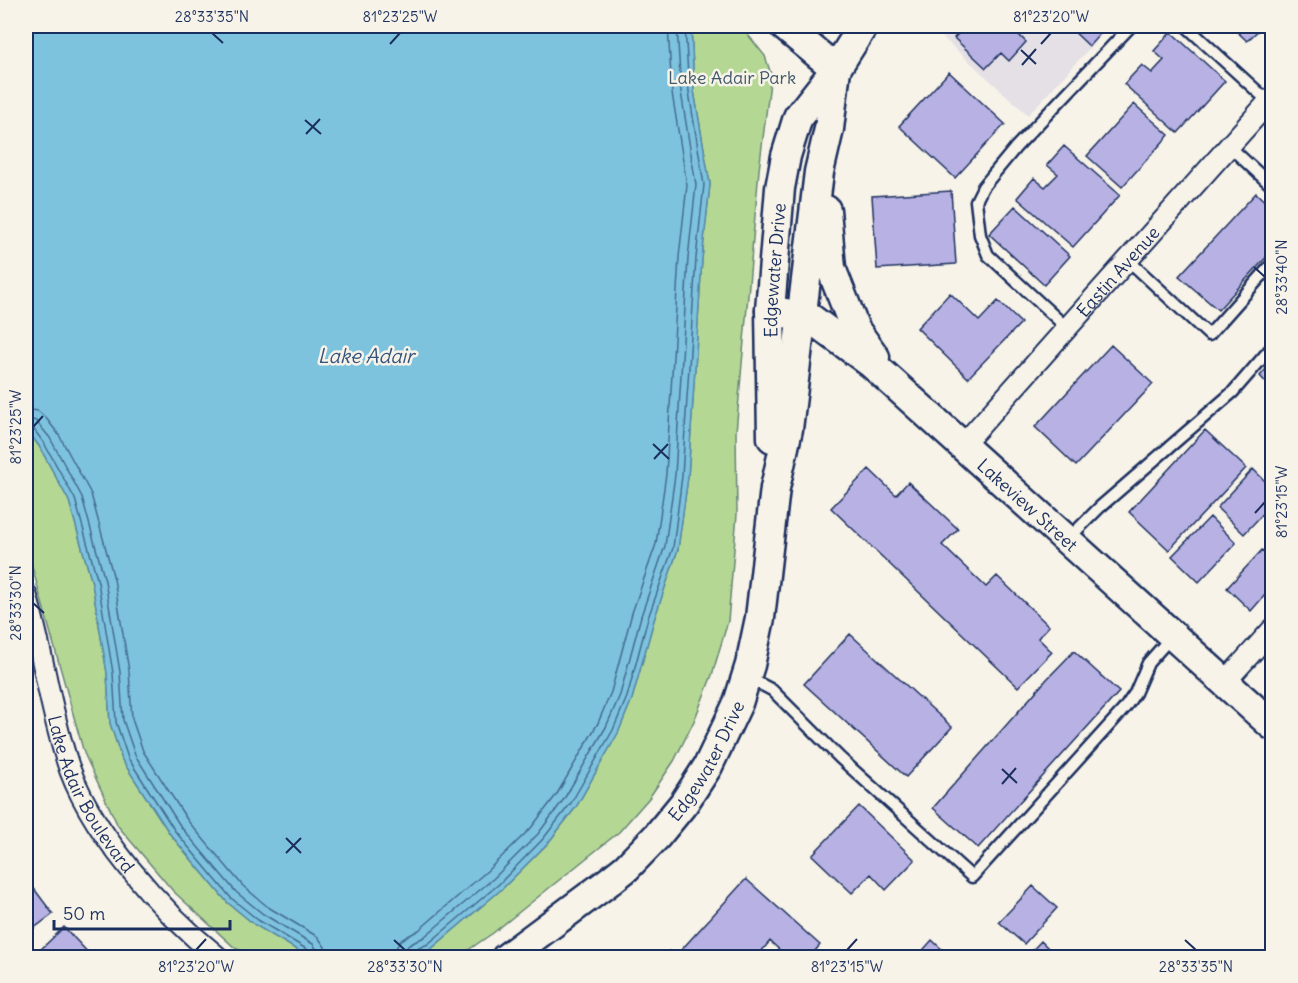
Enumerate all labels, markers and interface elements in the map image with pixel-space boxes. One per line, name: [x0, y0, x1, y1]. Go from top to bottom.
text: 28°33'35"N: [175, 7, 249, 26]
text: 81°23'25"W: [363, 7, 438, 26]
text: 81°23'20"W: [1013, 7, 1089, 26]
park label: Lake Adair Park: [668, 66, 796, 89]
street label: Edgewater Drive: [758, 202, 790, 338]
street label: Eastin Avenue: [1071, 221, 1164, 322]
text: 28°33'40"N: [1272, 239, 1291, 315]
water label: Lake Adair: [318, 343, 417, 368]
text: 81°23'25"W: [6, 389, 25, 464]
street label: Lakeview Street: [973, 453, 1083, 556]
text: 81°23'15"W: [1272, 465, 1291, 538]
text: 28°33'30"N: [6, 565, 25, 641]
street label: Edgewater Drive: [663, 697, 749, 826]
street label: Lake Adair Boulevard: [43, 713, 140, 877]
scale bar: [54, 893, 230, 931]
text: 50 m: [63, 902, 105, 925]
text: 81°23'20"W: [158, 957, 234, 976]
text: 28°33'30"N: [367, 957, 443, 976]
text: 81°23'15"W: [811, 957, 884, 976]
text: 28°33'35"N: [1159, 957, 1233, 976]

